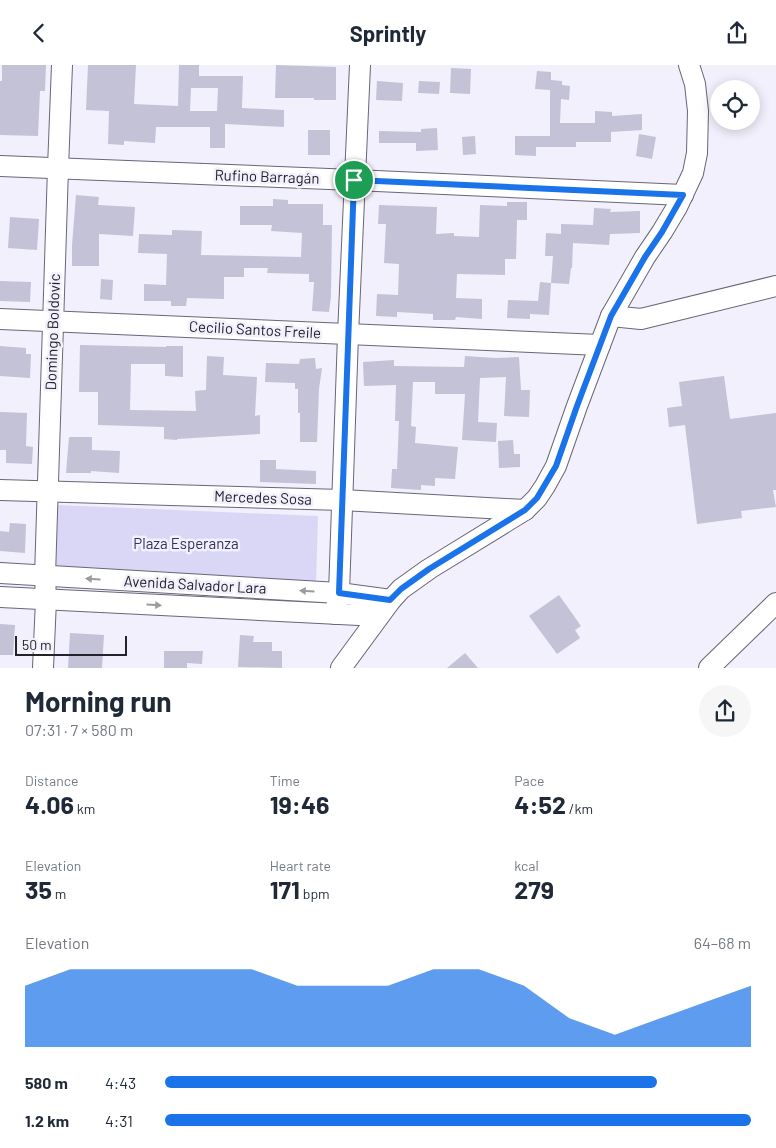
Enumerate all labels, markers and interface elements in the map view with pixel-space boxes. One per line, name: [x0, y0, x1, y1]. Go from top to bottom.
icon: back: [25, 19, 53, 47]
icon: share: [723, 19, 751, 47]
text: Sprintly: [350, 20, 426, 46]
map controls: [710, 80, 760, 130]
button: locate: [710, 80, 760, 130]
pin: [333, 159, 375, 201]
street label: Rufino Barragán: [214, 165, 320, 187]
icon: arrive: [340, 166, 368, 194]
street label: Domingo Boldovic: [41, 273, 63, 391]
street label: Cecilio Santos Freile: [189, 317, 322, 341]
street label: Mercedes Sosa: [214, 486, 312, 508]
park label: Plaza Esperanza: [133, 534, 239, 552]
street label: Avenida Salvador Lara: [123, 571, 267, 597]
one-way arrow: [84, 575, 100, 583]
one-way arrow: [299, 587, 315, 595]
one-way arrow: [146, 602, 162, 610]
scale bar: [15, 633, 128, 656]
text: 50 m: [22, 636, 51, 653]
text: Morning run: [25, 684, 172, 718]
button: share: [699, 685, 751, 737]
text: 07:31 · 7 × 580 m: [25, 720, 133, 739]
text: Distance: [25, 772, 78, 789]
text: Time: [270, 772, 300, 789]
text: Pace: [514, 772, 544, 789]
text: 4.06: [25, 789, 74, 819]
text: 19:46: [270, 789, 329, 819]
text: 4:52: [514, 789, 566, 819]
text: km: [74, 800, 95, 817]
text: /km: [566, 800, 593, 817]
text: Elevation: [25, 857, 81, 874]
text: Heart rate: [270, 857, 331, 874]
text: kcal: [514, 857, 539, 874]
text: 35: [25, 874, 52, 904]
text: 171: [270, 874, 300, 904]
text: 279: [514, 874, 554, 904]
text: m: [52, 885, 66, 902]
text: bpm: [300, 885, 330, 902]
text: Elevation: [25, 933, 89, 952]
text: 64–68 m: [694, 933, 751, 952]
text: 580 m: [25, 1073, 68, 1092]
text: 4:43: [105, 1073, 136, 1092]
text: 1.2 km: [25, 1111, 69, 1130]
text: 4:31: [105, 1111, 133, 1130]

